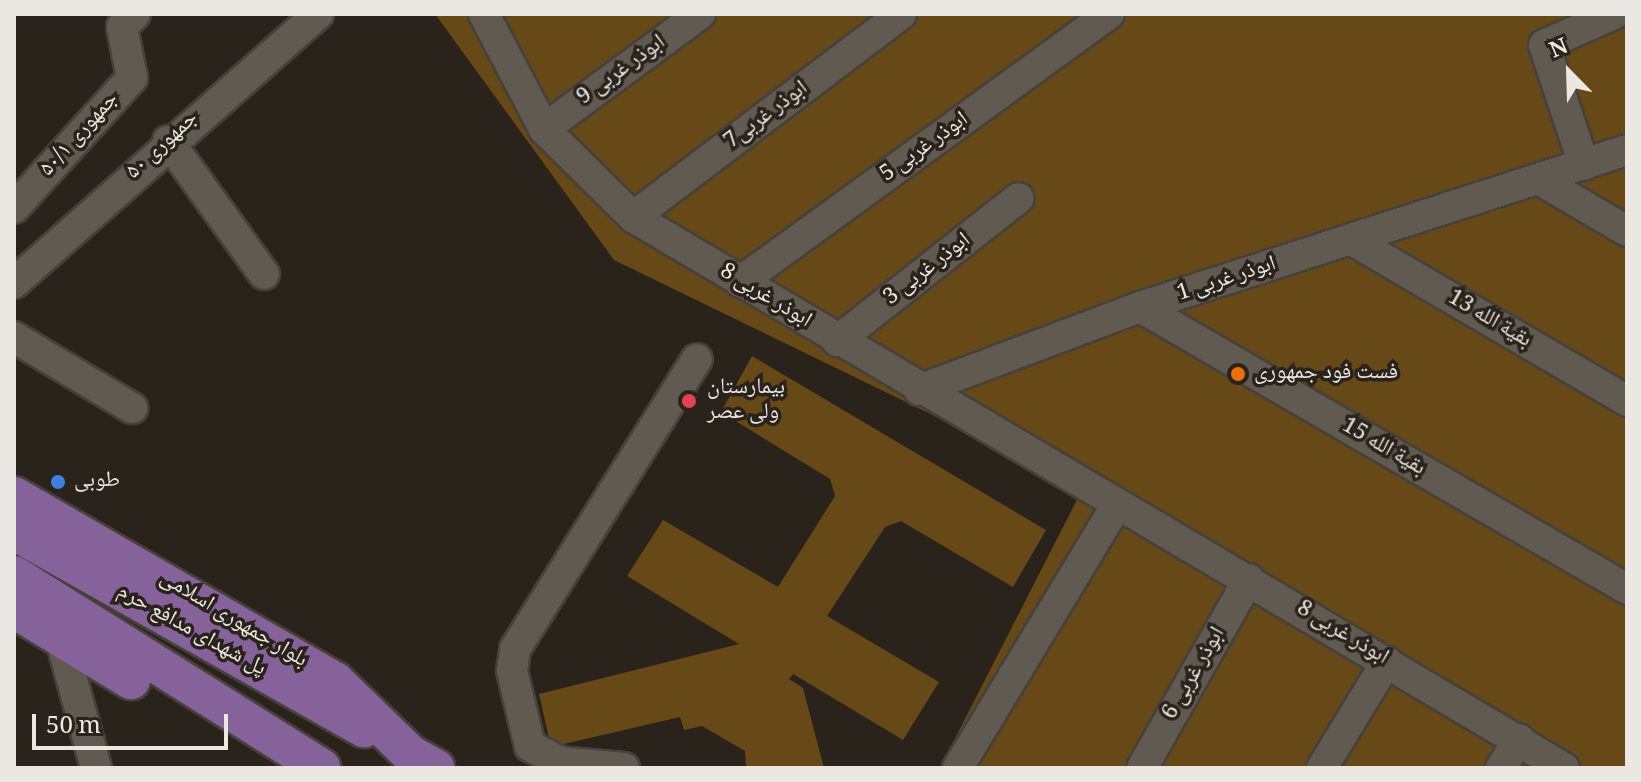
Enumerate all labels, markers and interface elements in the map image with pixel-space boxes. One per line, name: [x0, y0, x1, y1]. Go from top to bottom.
text: N: [1544, 29, 1575, 71]
street label: ابوذر غربی 9: [573, 30, 671, 112]
north arrow: [1529, 32, 1609, 112]
street label: ابوذر غربی7: [720, 76, 814, 156]
street label: جمهوری ۵۰/۱: [35, 87, 125, 183]
street label: جمهوری ۵۰: [122, 106, 204, 186]
street label: ابوذر غربی 5: [876, 107, 974, 189]
street label: ابوذر غربی 3: [880, 228, 976, 312]
street label: ابوذر غربی 1: [1174, 252, 1280, 308]
street label: ابوذر غربی 8: [714, 259, 816, 335]
street label: بقیة الله 13: [1443, 286, 1535, 354]
place label: فست فود جمهوری: [1254, 361, 1398, 387]
marker: فست فود جمهوری: [1229, 365, 1247, 383]
place label: بیمارستان ولی عصر: [707, 375, 785, 426]
marker: بیمارستان ولی عصر: [678, 390, 700, 412]
street label: بقیة الله 15: [1337, 414, 1429, 482]
place label: طوبی: [74, 469, 120, 495]
marker: طوبی: [49, 473, 67, 491]
street label: بلوار جمهوری اسلامی: [154, 566, 312, 674]
street label: پل شهدای مدافع حرم: [112, 579, 270, 683]
street label: ابوذر غربی 8: [1291, 596, 1393, 672]
street label: ابوذر غربی 6: [1158, 623, 1232, 725]
scale bar: [36, 698, 232, 748]
text: 50 m: [46, 707, 101, 748]

